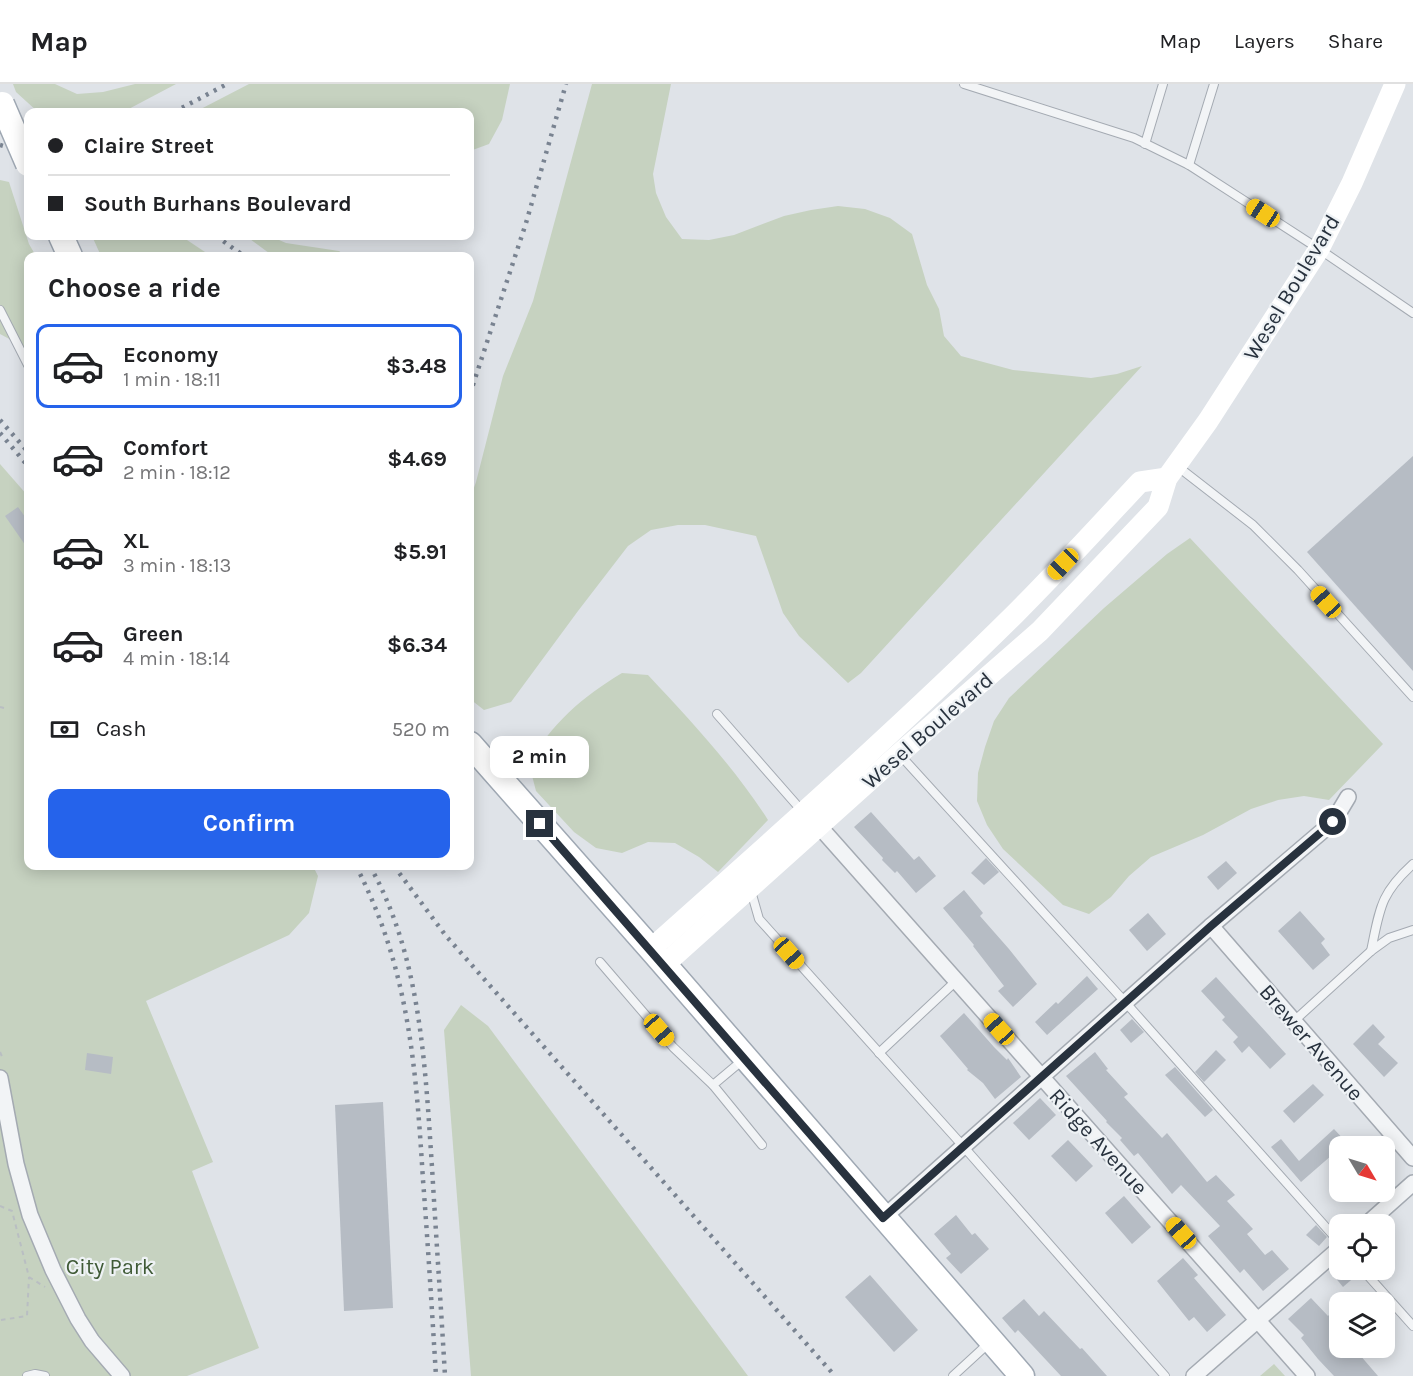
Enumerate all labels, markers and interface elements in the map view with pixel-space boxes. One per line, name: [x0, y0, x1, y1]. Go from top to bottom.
text: Map: [30, 25, 88, 58]
text: Map: [1159, 29, 1201, 53]
text: Layers: [1234, 29, 1295, 53]
text: Share: [1328, 29, 1383, 53]
text: Claire Street: [84, 133, 214, 159]
text: South Burhans Boulevard: [84, 191, 352, 217]
car: [1243, 196, 1283, 230]
street label: Wesel Boulevard: [1238, 210, 1346, 365]
text: Choose a ride: [48, 272, 221, 304]
icon: car: [51, 339, 105, 393]
text: Economy: [123, 342, 218, 368]
text: $3.48: [386, 353, 447, 379]
text: 1 min · 18:11: [123, 368, 221, 391]
icon: car: [51, 432, 105, 486]
text: Comfort: [123, 435, 208, 461]
text: $4.69: [387, 446, 447, 472]
text: 2 min · 18:12: [123, 461, 231, 484]
icon: car: [51, 525, 105, 579]
text: XL: [123, 528, 149, 554]
text: $5.91: [393, 539, 447, 565]
car: [1044, 545, 1082, 583]
text: 3 min · 18:13: [123, 554, 231, 577]
car: [1307, 583, 1345, 621]
icon: car: [51, 618, 105, 672]
text: Green: [123, 621, 184, 647]
text: $6.34: [387, 632, 447, 658]
text: 4 min · 18:14: [123, 647, 230, 670]
street label: Wesel Boulevard: [857, 667, 999, 795]
icon: cash: [48, 713, 81, 746]
text: Cash: [96, 716, 146, 742]
text: 520 m: [392, 718, 450, 741]
callout: 2 min: [490, 737, 590, 779]
text: 2 min: [512, 745, 567, 768]
button: Confirm: [48, 789, 450, 858]
route start: [1319, 808, 1346, 835]
route end: [526, 810, 553, 837]
car: [770, 934, 808, 972]
street label: Brewer Avenue: [1254, 979, 1369, 1106]
car: [980, 1010, 1018, 1048]
car: [640, 1011, 678, 1049]
street label: Ridge Avenue: [1044, 1083, 1153, 1200]
north arrow: [1329, 1136, 1395, 1202]
map controls: [1329, 1136, 1395, 1358]
car: [1162, 1214, 1200, 1252]
button: locate: [1329, 1214, 1395, 1280]
park label: City Park: [66, 1254, 154, 1280]
button: layers: [1329, 1292, 1395, 1358]

